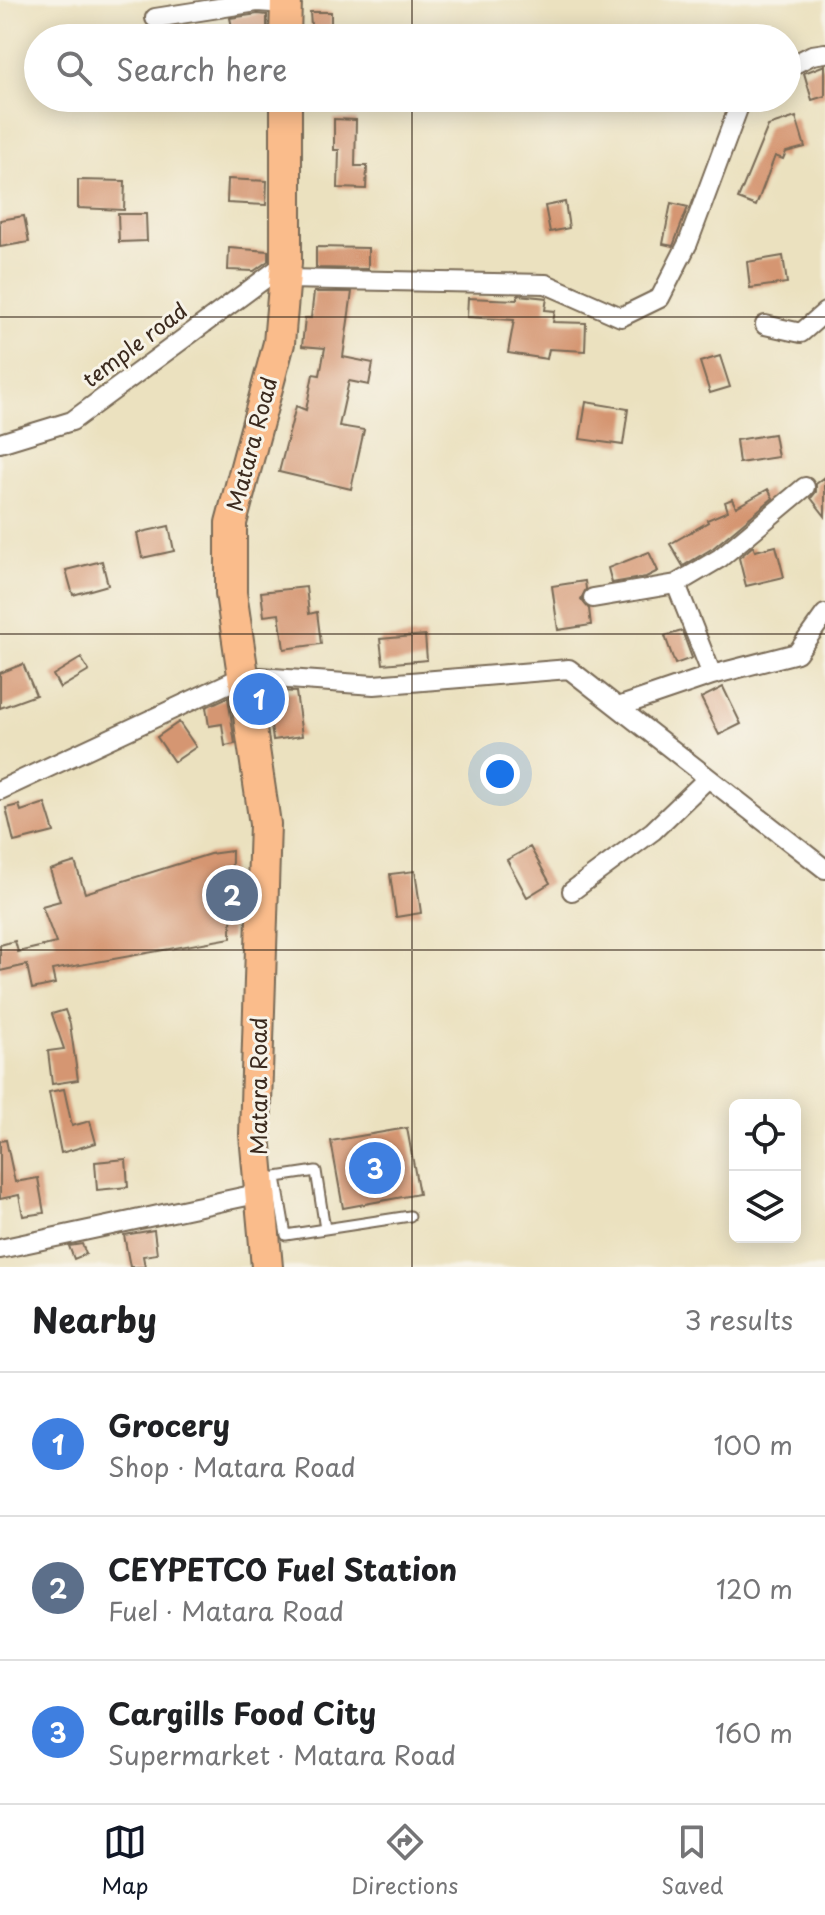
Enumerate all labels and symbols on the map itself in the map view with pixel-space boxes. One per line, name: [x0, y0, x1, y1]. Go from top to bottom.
street label: temple road: [75, 293, 194, 394]
street label: Matara Road: [217, 373, 284, 514]
pin: 1: [233, 669, 285, 729]
your location: [480, 754, 520, 794]
pin: 2: [206, 865, 258, 925]
street label: Matara Road: [241, 1017, 274, 1155]
pin: 3: [349, 1138, 401, 1198]

